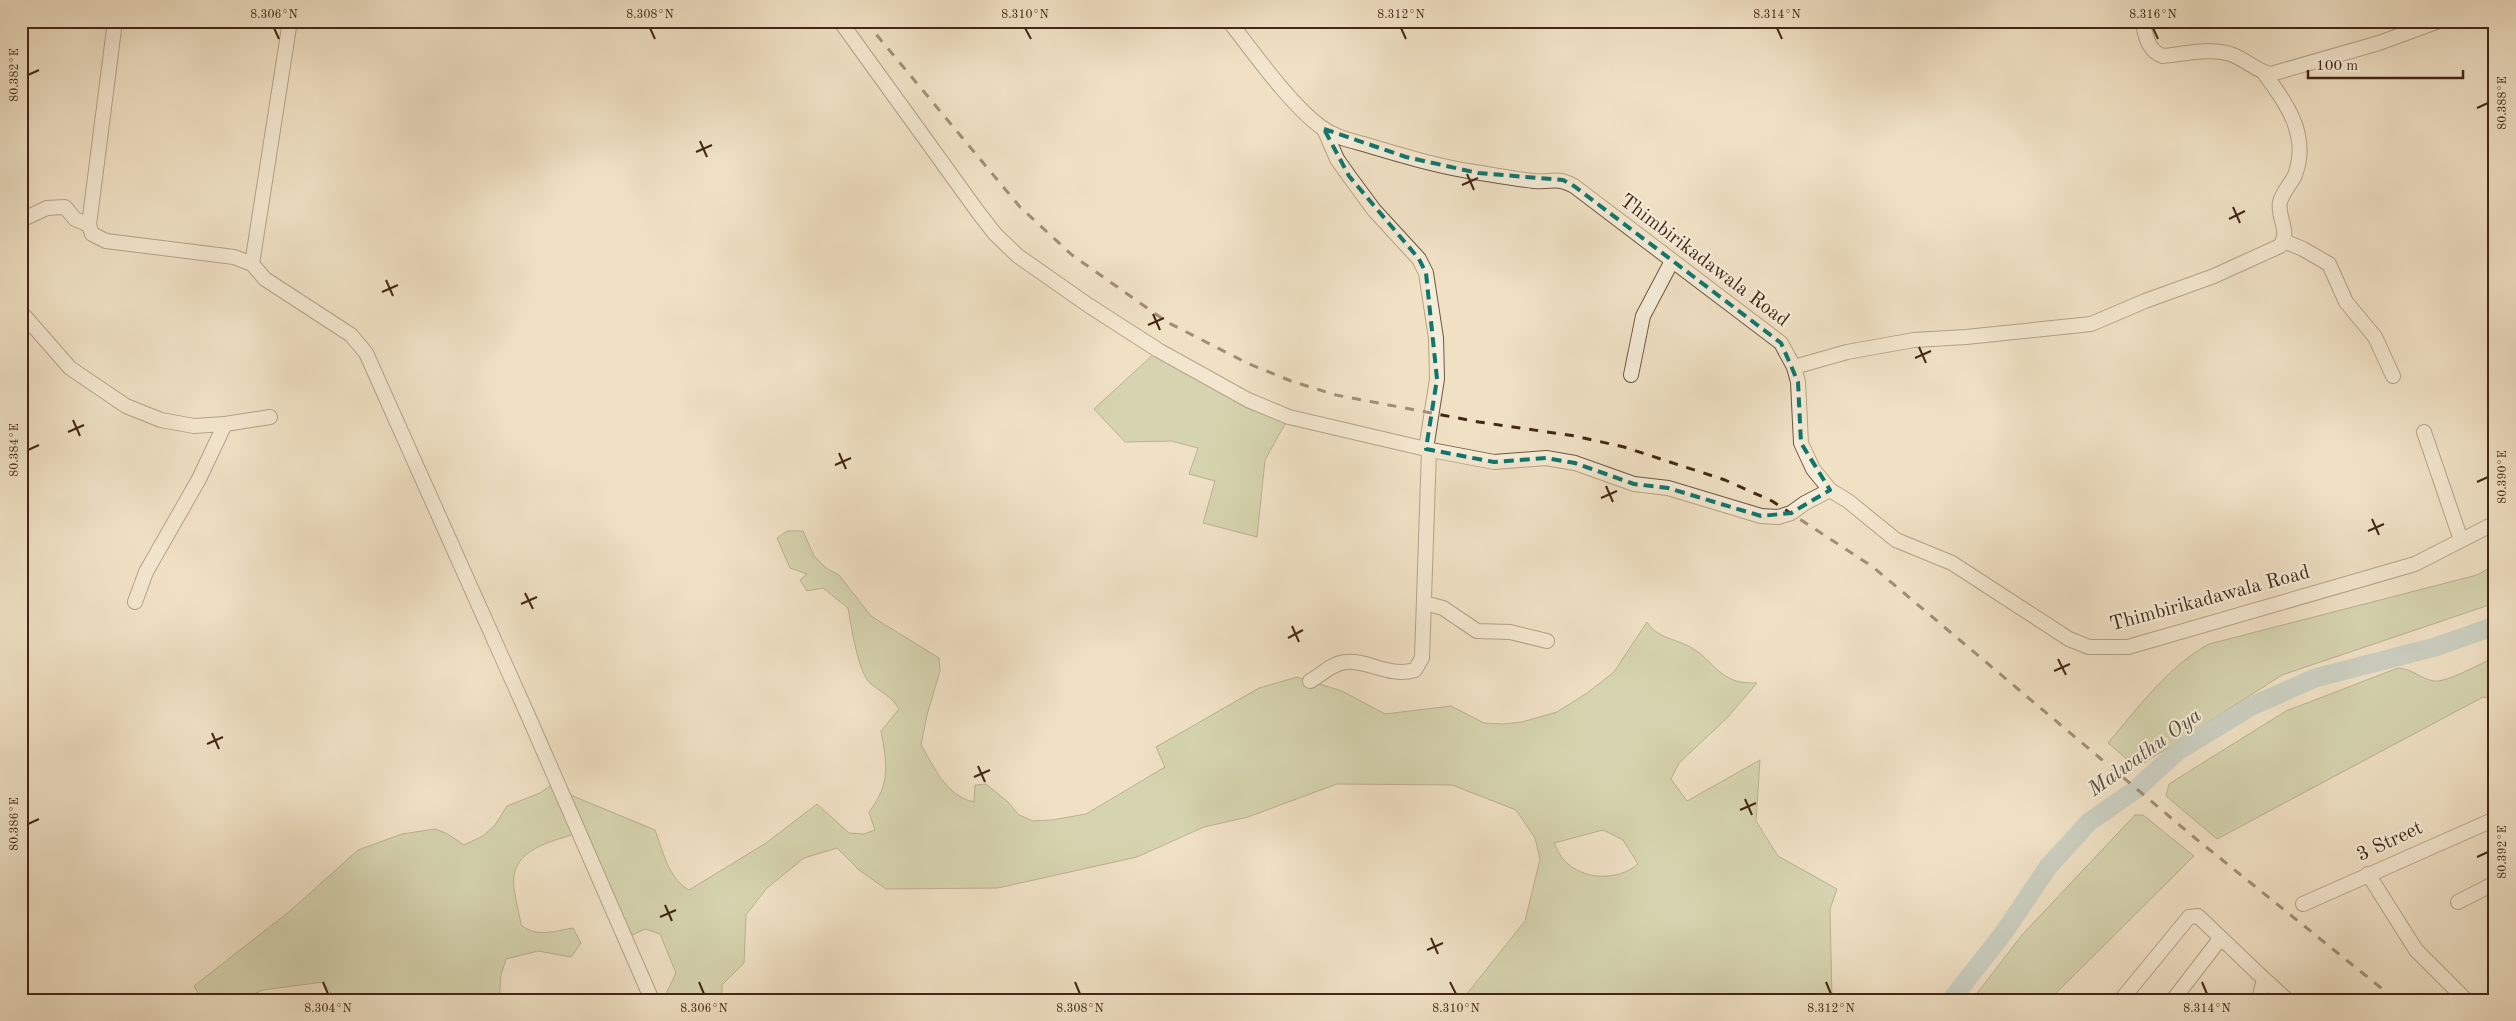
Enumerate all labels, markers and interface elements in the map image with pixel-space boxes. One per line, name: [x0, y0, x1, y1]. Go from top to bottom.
text: 8.306°N: [250, 9, 298, 21]
text: 8.308°N: [626, 9, 674, 21]
text: 8.310°N: [1001, 9, 1049, 21]
text: 8.312°N: [1377, 9, 1425, 21]
text: 8.314°N: [1753, 9, 1801, 21]
text: 8.316°N: [2129, 9, 2177, 21]
text: 80.382°E: [9, 48, 21, 102]
scale bar: [2308, 48, 2464, 80]
text: 100 m: [2316, 59, 2358, 74]
text: 80.388°E: [2497, 76, 2509, 130]
street label: Thimbirikadawala Road: [1616, 191, 1792, 331]
text: 80.384°E: [9, 423, 21, 477]
text: 80.390°E: [2497, 450, 2509, 504]
street label: Thimbirikadawala Road: [2108, 563, 2312, 635]
water label: Malwathu Oya: [2084, 705, 2206, 802]
text: 80.386°E: [9, 797, 21, 851]
street label: 3 Street: [2354, 818, 2426, 866]
text: 80.392°E: [2497, 825, 2509, 879]
text: 8.304°N: [304, 1003, 352, 1015]
text: 8.306°N: [680, 1003, 728, 1015]
text: 8.308°N: [1056, 1003, 1104, 1015]
text: 8.310°N: [1432, 1003, 1480, 1015]
text: 8.312°N: [1807, 1003, 1855, 1015]
text: 8.314°N: [2183, 1003, 2231, 1015]

